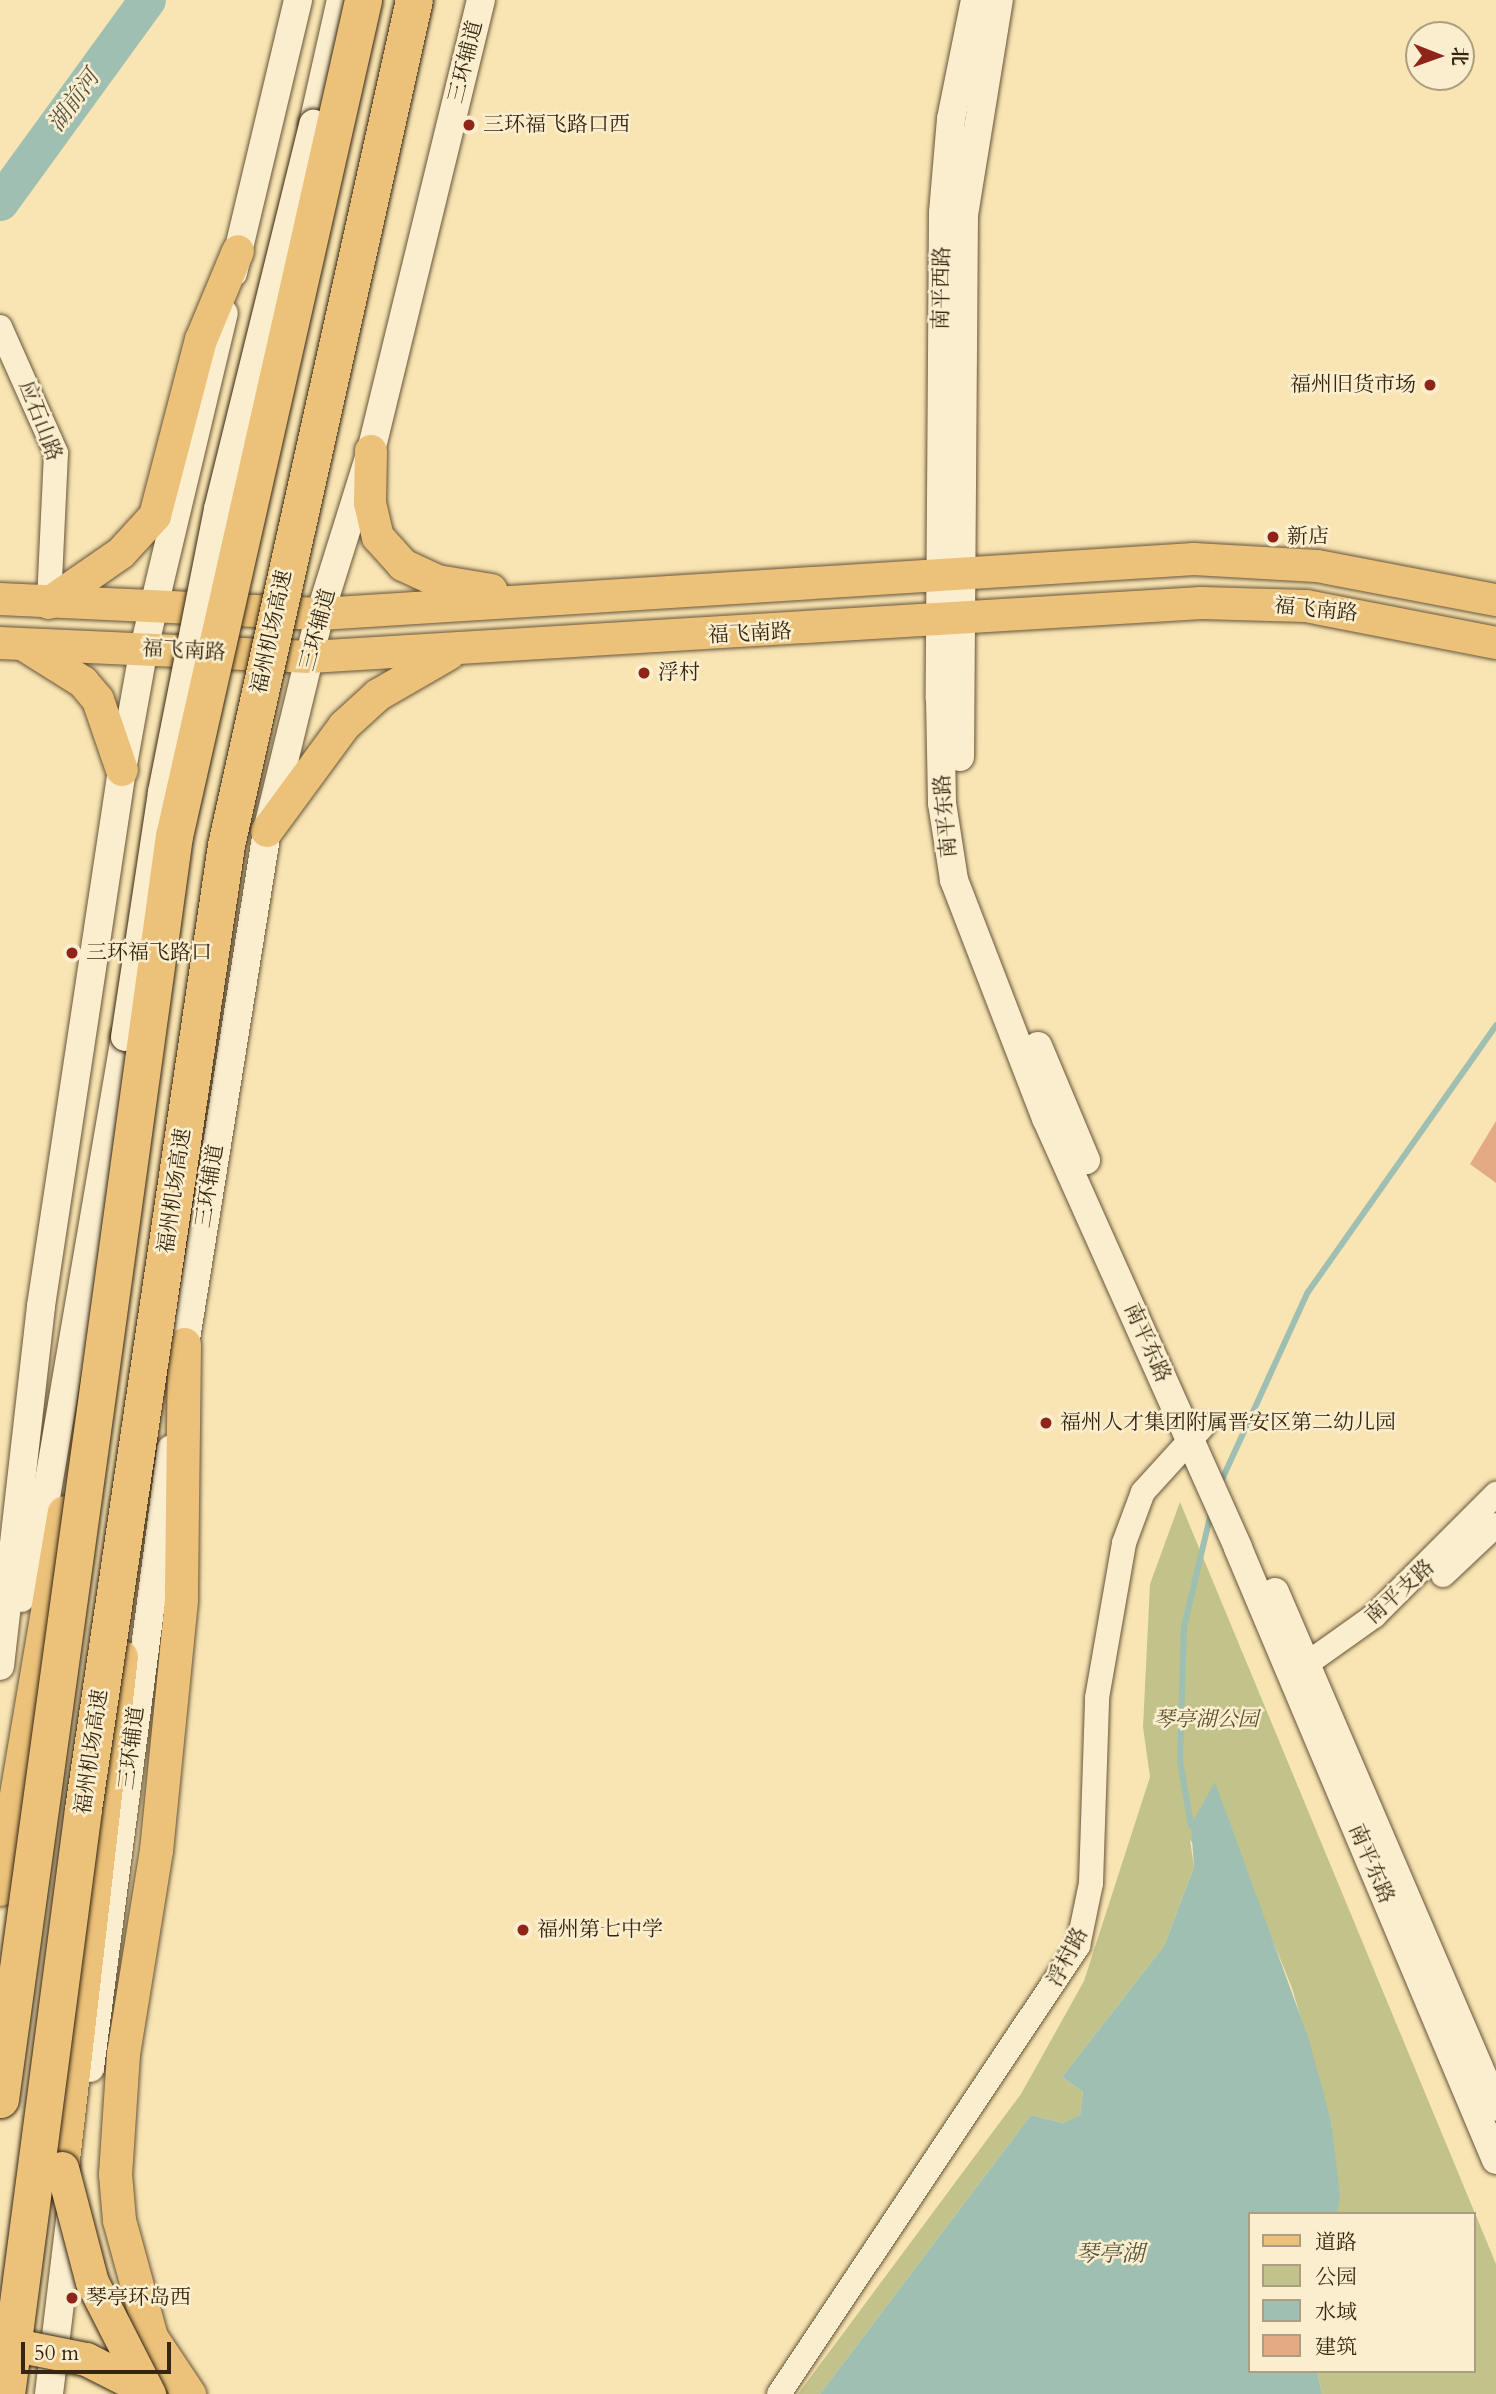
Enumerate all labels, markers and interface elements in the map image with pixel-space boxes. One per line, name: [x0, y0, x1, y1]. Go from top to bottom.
street label: 三环辅道: [444, 18, 488, 106]
north arrow: [1405, 21, 1475, 91]
text: 北: [1446, 47, 1472, 66]
water label: 湖前河: [43, 65, 105, 137]
place label: 三环福飞路口西: [483, 112, 630, 138]
marker: 三环福飞路口西: [461, 117, 477, 133]
street label: 南平西路: [929, 246, 955, 330]
place label: 福州旧货市场: [1290, 372, 1416, 398]
street label: 应石山路: [13, 377, 67, 465]
marker: 福州旧货市场: [1422, 377, 1438, 393]
place label: 新店: [1287, 524, 1329, 550]
marker: 新店: [1265, 529, 1281, 545]
street label: 福州机场高速: [247, 568, 297, 696]
street label: 三环辅道: [295, 586, 341, 674]
street label: 福飞南路: [1273, 593, 1359, 627]
street label: 福飞南路: [707, 619, 793, 649]
street label: 福飞南路: [141, 636, 227, 666]
place label: 浮村: [658, 660, 700, 686]
marker: 浮村: [636, 665, 652, 681]
street label: 南平东路: [930, 773, 962, 859]
place label: 三环福飞路口: [86, 940, 212, 966]
marker: 三环福飞路口: [64, 945, 80, 961]
street label: 福州机场高速: [154, 1127, 196, 1255]
street label: 三环辅道: [191, 1143, 229, 1229]
street label: 南平东路: [1118, 1300, 1176, 1386]
place label: 福州人才集团附属晋安区第二幼儿园: [1060, 1410, 1396, 1436]
marker: 福州人才集团附属晋安区第二幼儿园: [1038, 1415, 1054, 1431]
street label: 南平支路: [1360, 1555, 1440, 1629]
street label: 福州机场高速: [71, 1688, 113, 1816]
street label: 三环辅道: [114, 1705, 150, 1791]
park label: 琴亭湖公园: [1154, 1707, 1258, 1733]
street label: 南平东路: [1343, 1820, 1399, 1908]
place label: 福州第七中学: [537, 1917, 663, 1943]
marker: 福州第七中学: [515, 1922, 531, 1938]
street label: 浮村路: [1042, 1923, 1094, 1991]
legend: [1248, 2212, 1475, 2373]
text: 道路: [1315, 2228, 1357, 2257]
water label: 琴亭湖: [1076, 2240, 1144, 2268]
text: 公园: [1315, 2263, 1357, 2292]
place label: 琴亭环岛西: [86, 2285, 191, 2311]
marker: 琴亭环岛西: [64, 2290, 80, 2306]
text: 水域: [1315, 2298, 1357, 2327]
scale bar: [24, 2328, 175, 2372]
text: 建筑: [1315, 2333, 1357, 2362]
text: 50 m: [34, 2339, 79, 2368]

